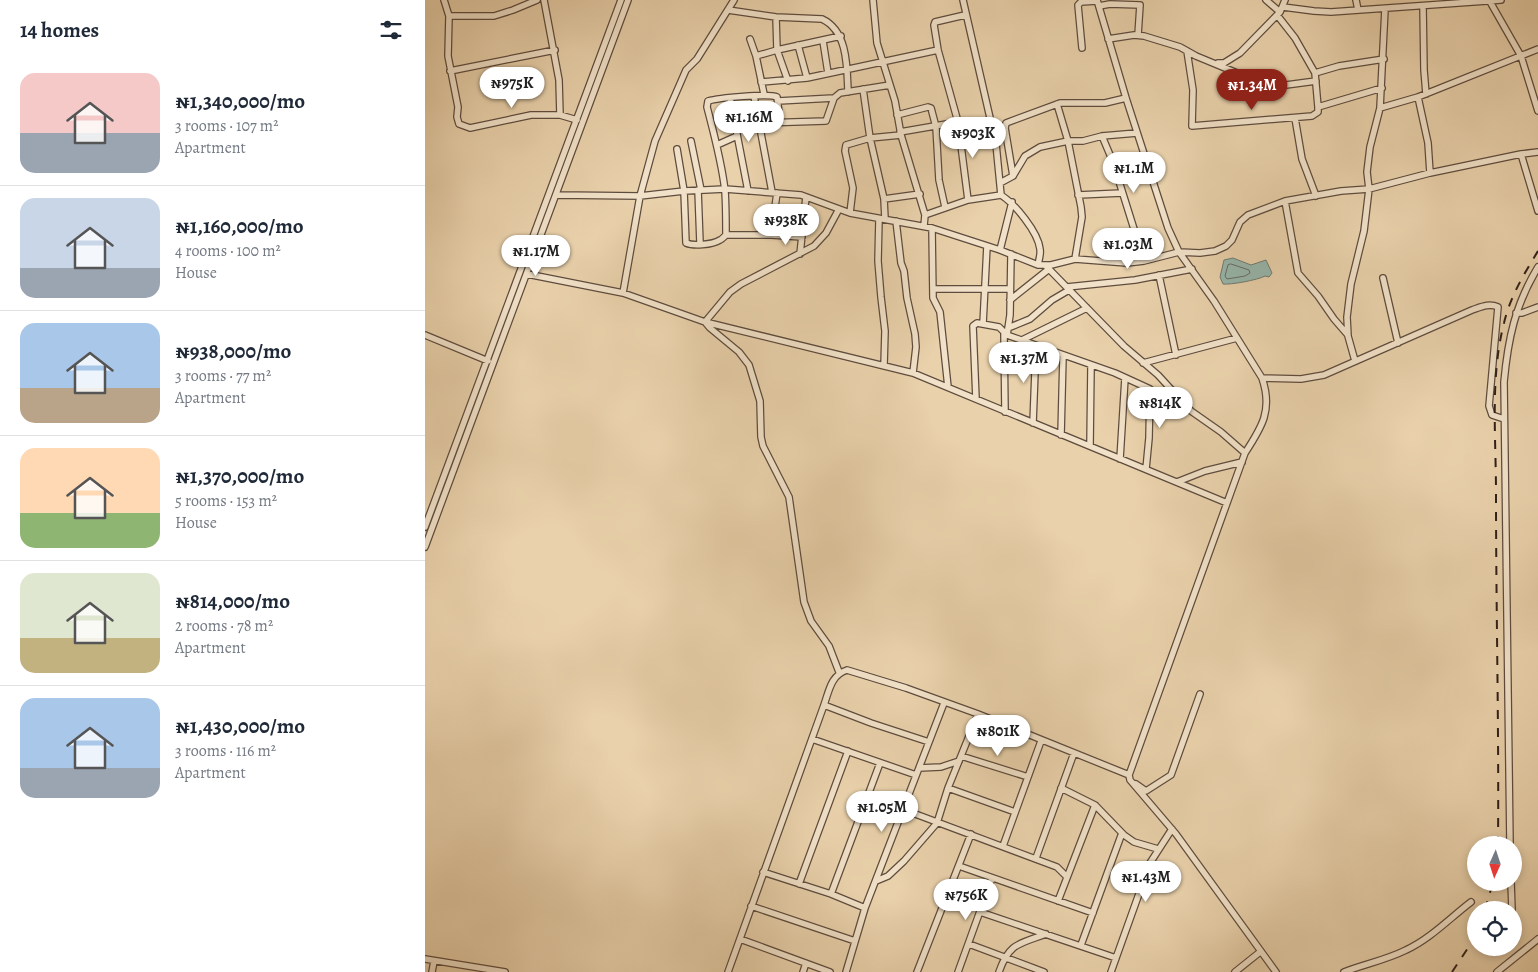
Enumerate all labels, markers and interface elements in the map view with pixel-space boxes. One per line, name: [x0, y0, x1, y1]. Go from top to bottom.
text: 14 homes: [20, 16, 99, 44]
icon: filters: [377, 16, 405, 44]
pin: ₦975K: [477, 66, 547, 109]
pin: ₦1.34M: [1211, 68, 1293, 111]
text: ₦975K: [491, 72, 533, 94]
text: ₦1.34M: [1227, 74, 1277, 96]
text: ₦1,340,000/mo: [175, 87, 305, 115]
icon: home: [60, 93, 120, 153]
pin: ₦1.16M: [708, 100, 790, 143]
text: ₦1.16M: [725, 106, 773, 128]
text: 3 rooms · 107 m²: [175, 115, 278, 137]
pin: ₦903K: [938, 116, 1008, 159]
text: ₦903K: [951, 122, 995, 144]
text: Apartment: [175, 137, 246, 159]
pin: ₦1.1M: [1099, 152, 1169, 194]
text: ₦1.1M: [1114, 157, 1154, 179]
pin: ₦938K: [751, 204, 821, 246]
text: ₦938K: [764, 209, 808, 231]
text: ₦1,160,000/mo: [175, 212, 304, 240]
icon: home: [60, 218, 120, 278]
pin: ₦1.03M: [1087, 228, 1169, 270]
text: ₦1.03M: [1103, 233, 1153, 255]
pin: ₦1.17M: [495, 234, 577, 277]
text: 4 rooms · 100 m²: [175, 240, 281, 262]
text: ₦1.17M: [512, 240, 560, 262]
text: House: [175, 262, 217, 284]
text: ₦938,000/mo: [175, 337, 291, 365]
pin: ₦1.37M: [983, 342, 1065, 384]
icon: home: [60, 343, 120, 403]
text: ₦1.37M: [1000, 347, 1048, 369]
text: 3 rooms · 77 m²: [175, 365, 271, 387]
pin: ₦814K: [1125, 386, 1195, 429]
text: Apartment: [175, 387, 246, 409]
text: ₦814K: [1139, 392, 1181, 414]
text: ₦1,370,000/mo: [175, 462, 304, 490]
icon: home: [60, 468, 120, 528]
text: 5 rooms · 153 m²: [175, 490, 277, 512]
text: House: [175, 512, 217, 534]
text: ₦814,000/mo: [175, 587, 290, 615]
icon: home: [60, 593, 120, 653]
text: 2 rooms · 78 m²: [175, 615, 273, 637]
text: Apartment: [175, 637, 246, 659]
text: ₦1,430,000/mo: [175, 712, 305, 740]
pin: ₦801K: [963, 714, 1033, 757]
icon: home: [60, 718, 120, 778]
text: ₦801K: [976, 720, 1020, 742]
text: 3 rooms · 116 m²: [175, 740, 276, 762]
text: Apartment: [175, 762, 246, 784]
pin: ₦1.05M: [841, 790, 923, 833]
text: ₦1.05M: [857, 796, 907, 818]
north arrow: [1467, 836, 1523, 891]
map controls: [1467, 836, 1522, 956]
pin: ₦1.43M: [1105, 860, 1187, 903]
text: ₦1.43M: [1121, 866, 1171, 888]
pin: ₦756K: [931, 878, 1001, 921]
text: ₦756K: [945, 884, 987, 906]
button: locate: [1467, 901, 1522, 956]

